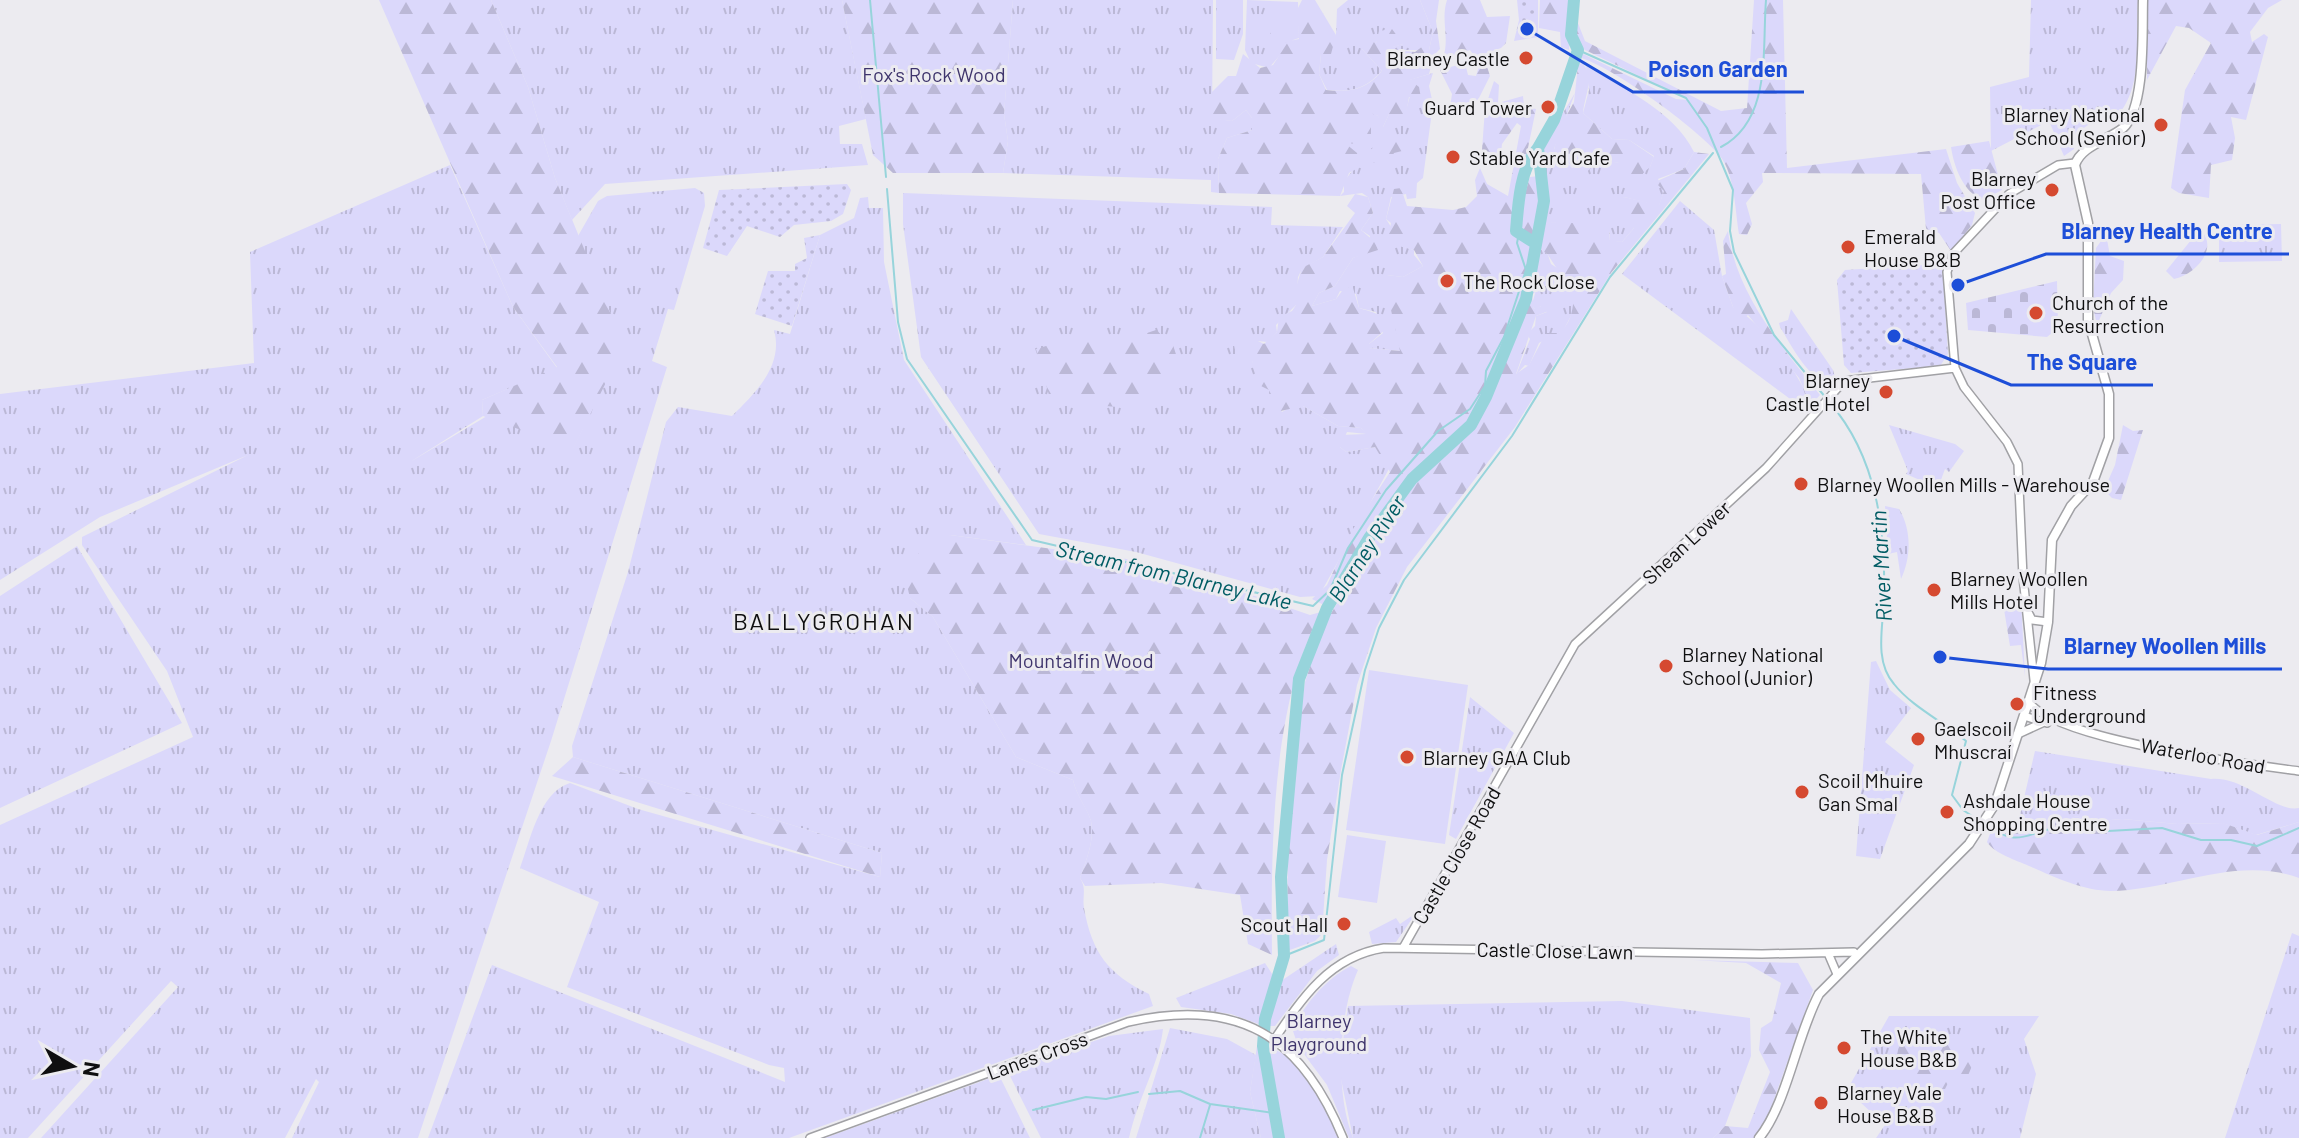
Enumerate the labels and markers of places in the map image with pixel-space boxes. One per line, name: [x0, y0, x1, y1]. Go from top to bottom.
place label: Blarney Castle: [1387, 46, 1510, 70]
callout: Poison Garden: [1633, 46, 1804, 92]
marker: Blarney Castle: [1517, 49, 1535, 67]
place label: Guard Tower: [1424, 95, 1532, 119]
marker: Guard Tower: [1539, 98, 1557, 116]
place label: Blarney National School (Senior): [2004, 102, 2146, 149]
marker: Blarney National School (Senior): [2152, 116, 2170, 134]
place label: Stable Yard Cafe: [1469, 145, 1610, 169]
marker: Stable Yard Cafe: [1444, 148, 1462, 166]
place label: Blarney Post Office: [1941, 166, 2036, 213]
marker: Blarney Post Office: [2043, 181, 2061, 199]
callout: Blarney Health Centre: [2046, 208, 2289, 254]
place label: Emerald House B&B: [1864, 224, 1961, 271]
marker: Emerald House B&B: [1839, 238, 1857, 256]
place label: The Rock Close: [1463, 269, 1595, 293]
marker: The Rock Close: [1438, 272, 1456, 290]
place label: Church of the Resurrection: [2052, 290, 2168, 337]
marker: Church of the Resurrection: [2027, 304, 2045, 322]
callout: The Square: [2011, 339, 2153, 385]
place label: Blarney Castle Hotel: [1766, 368, 1870, 415]
marker: Blarney Castle Hotel: [1877, 383, 1895, 401]
place label: Blarney Woollen Mills - Warehouse: [1817, 472, 2110, 496]
marker: Blarney Woollen Mills - Warehouse: [1792, 475, 1810, 493]
place label: Blarney Woollen Mills Hotel: [1950, 566, 2088, 613]
marker: Blarney Woollen Mills Hotel: [1925, 581, 1943, 599]
callout: Blarney Woollen Mills: [2048, 623, 2282, 669]
place label: Blarney National School (Junior): [1682, 642, 1823, 689]
marker: Blarney National School (Junior): [1657, 657, 1675, 675]
place label: Fitness Underground: [2033, 680, 2146, 727]
marker: Fitness Underground: [2008, 695, 2026, 713]
place label: Gaelscoil Mhuscraí: [1934, 716, 2012, 763]
marker: Gaelscoil Mhuscraí: [1909, 730, 1927, 748]
place label: Blarney GAA Club: [1423, 745, 1571, 769]
marker: Blarney GAA Club: [1398, 748, 1416, 766]
place label: Scoil Mhuire Gan Smal: [1818, 768, 1923, 815]
marker: Scoil Mhuire Gan Smal: [1793, 783, 1811, 801]
place label: Ashdale House Shopping Centre: [1963, 788, 2108, 835]
marker: Ashdale House Shopping Centre: [1938, 803, 1956, 821]
place label: Scout Hall: [1241, 912, 1328, 936]
marker: Scout Hall: [1335, 915, 1353, 933]
place label: The White House B&B: [1860, 1024, 1957, 1071]
marker: The White House B&B: [1835, 1039, 1853, 1057]
place label: Blarney Vale House B&B: [1837, 1080, 1942, 1127]
marker: Blarney Vale House B&B: [1812, 1094, 1830, 1112]

